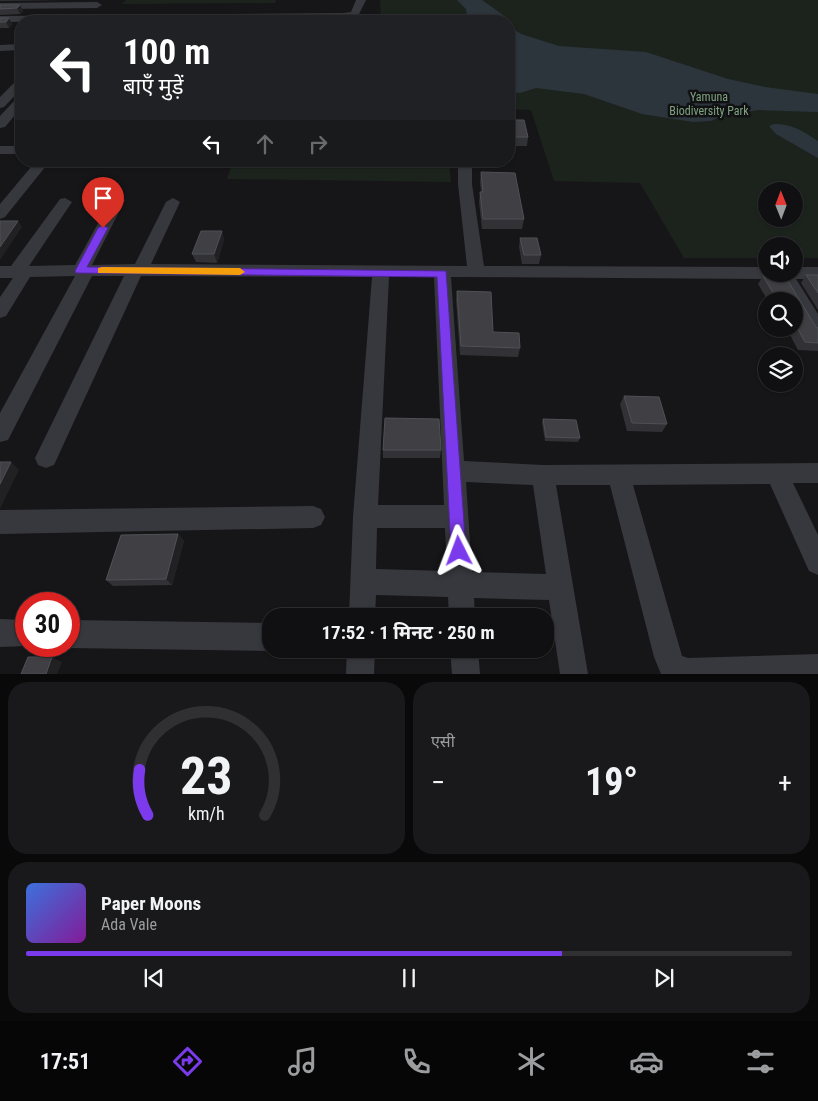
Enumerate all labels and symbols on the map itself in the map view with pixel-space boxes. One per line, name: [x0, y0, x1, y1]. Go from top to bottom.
park label: Yamuna Biodiversity Park: [669, 90, 749, 118]
pin: [82, 177, 124, 228]
north arrow: [758, 182, 802, 228]
position arrow: [432, 524, 484, 576]
speed limit sign: 30: [15, 592, 80, 657]

